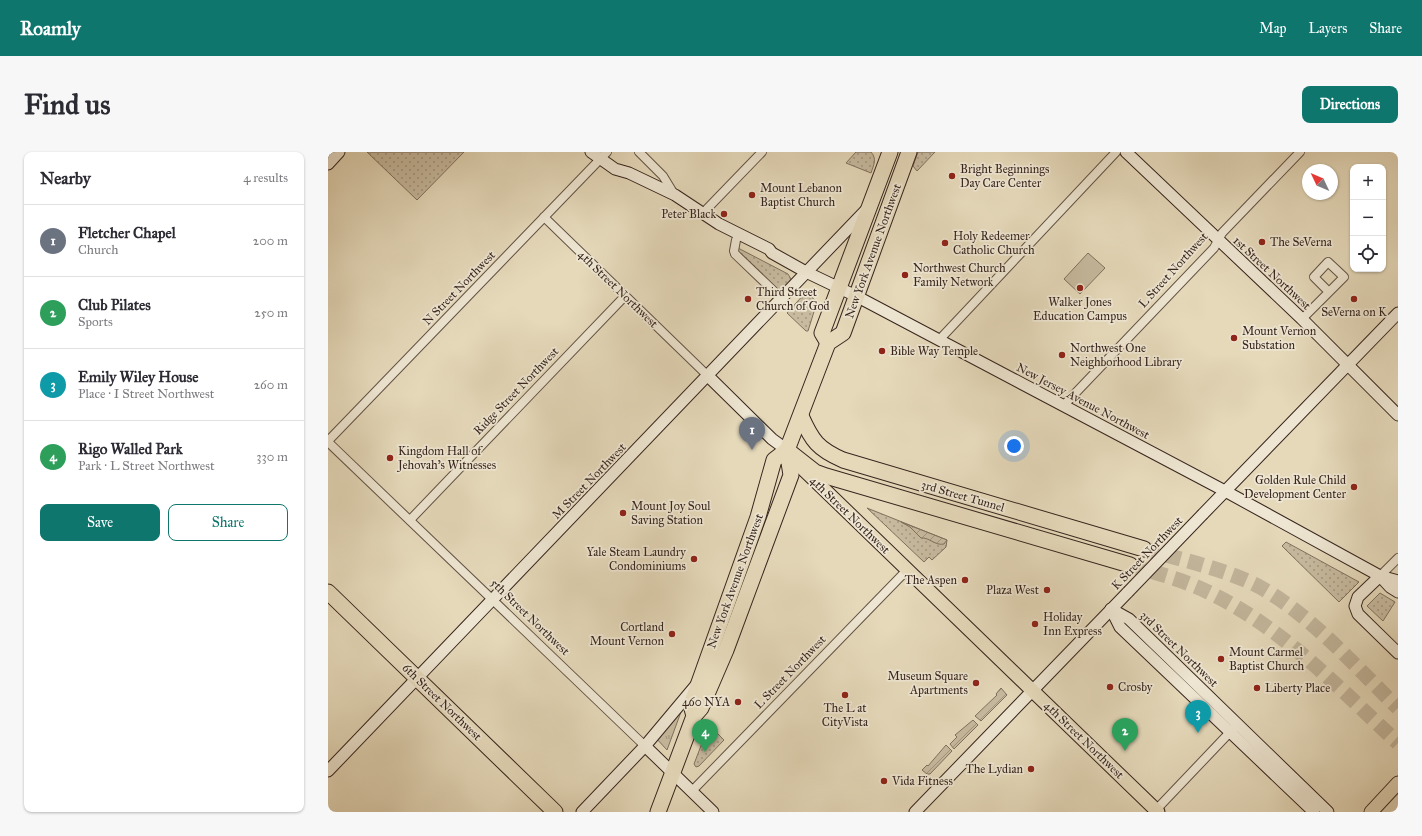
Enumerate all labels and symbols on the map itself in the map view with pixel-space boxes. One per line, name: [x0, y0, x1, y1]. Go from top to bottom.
place label: Bright Beginnings Day Care Center: [960, 162, 1049, 190]
north arrow: [1302, 164, 1338, 200]
marker: Bright Beginnings Day Care Center: [947, 171, 957, 181]
place label: Mount Lebanon Baptist Church: [760, 181, 842, 209]
street label: New York Avenue Northwest: [842, 181, 904, 320]
marker: Mount Lebanon Baptist Church: [747, 190, 757, 200]
place label: Peter Black: [661, 207, 716, 221]
marker: Peter Black: [719, 209, 729, 219]
place label: Holy Redeemer Catholic Church: [953, 229, 1035, 257]
street label: L Street Northwest: [1135, 229, 1211, 311]
street label: 1st Street Northwest: [1230, 233, 1314, 313]
place label: The SeVerna: [1270, 235, 1333, 249]
marker: The SeVerna: [1257, 237, 1267, 247]
marker: Holy Redeemer Catholic Church: [940, 238, 950, 248]
street label: N Street Northwest: [420, 247, 499, 328]
street label: 4th Street Northwest: [575, 247, 661, 331]
place label: Northwest Church Family Network: [913, 261, 1006, 289]
marker: Northwest Church Family Network: [900, 270, 910, 280]
marker: Walker Jones Education Campus: [1075, 283, 1085, 293]
place label: Third Street Church of God: [756, 285, 830, 313]
marker: Third Street Church of God: [743, 294, 753, 304]
marker: SeVerna on K: [1349, 294, 1359, 304]
place label: Walker Jones Education Campus: [1033, 295, 1127, 323]
place label: SeVerna on K: [1321, 305, 1387, 319]
place label: Mount Vernon Substation: [1242, 324, 1317, 352]
marker: Mount Vernon Substation: [1229, 333, 1239, 343]
place label: Northwest One Neighborhood Library: [1070, 341, 1182, 370]
street label: Ridge Street Northwest: [471, 344, 563, 438]
place label: Bible Way Temple: [890, 344, 978, 358]
marker: Bible Way Temple: [877, 346, 887, 356]
marker: Northwest One Neighborhood Library: [1057, 350, 1067, 360]
street label: New Jersey Avenue Northwest: [1014, 360, 1152, 443]
pin: 1: [739, 417, 765, 450]
your location: [1004, 436, 1024, 456]
street label: M Street Northwest: [549, 440, 629, 522]
place label: Kingdom Hall of Jehovah's Witnesses: [396, 444, 496, 473]
marker: Kingdom Hall of Jehovah's Witnesses: [385, 453, 395, 463]
street label: 4th Street Northwest: [807, 473, 893, 557]
place label: Golden Rule Child Development Center: [1244, 473, 1346, 501]
street label: 3rd Street Tunnel: [920, 477, 1007, 515]
marker: Golden Rule Child Development Center: [1349, 482, 1359, 492]
place label: Mount Joy Soul Saving Station: [631, 499, 711, 528]
marker: Mount Joy Soul Saving Station: [618, 508, 628, 518]
street label: New York Avenue Northwest: [704, 511, 766, 650]
street label: K Street Northwest: [1109, 513, 1186, 592]
place label: Yale Steam Laundry Condominiums: [586, 545, 686, 573]
marker: Yale Steam Laundry Condominiums: [689, 554, 699, 564]
place label: The Aspen: [905, 573, 957, 587]
marker: The Aspen: [960, 575, 970, 585]
street label: 5th Street Northwest: [488, 576, 573, 659]
place label: Plaza West: [986, 583, 1040, 597]
marker: Plaza West: [1042, 585, 1052, 595]
street label: 3rd Street Northwest: [1137, 608, 1221, 690]
place label: Holiday Inn Express: [1043, 610, 1102, 638]
marker: Holiday Inn Express: [1030, 619, 1040, 629]
place label: Cortland Mount Vernon: [590, 620, 664, 648]
marker: Cortland Mount Vernon: [667, 629, 677, 639]
street label: L Street Northwest: [751, 632, 829, 712]
place label: Mount Carmel Baptist Church: [1229, 645, 1304, 673]
marker: Mount Carmel Baptist Church: [1216, 654, 1226, 664]
street label: 6th Street Northwest: [399, 661, 485, 744]
place label: Museum Square Apartments: [887, 669, 968, 697]
marker: Museum Square Apartments: [971, 678, 981, 688]
place label: Crosby: [1118, 680, 1153, 694]
place label: Liberty Place: [1265, 681, 1330, 695]
marker: Crosby: [1105, 682, 1115, 692]
marker: Liberty Place: [1252, 683, 1262, 693]
marker: The L at CityVista: [840, 690, 850, 700]
place label: 460 NYA: [682, 695, 730, 709]
marker: 460 NYA: [733, 697, 743, 707]
street label: 4th Street Northwest: [1041, 698, 1127, 782]
pin: 3: [1185, 700, 1211, 733]
place label: The L at CityVista: [822, 701, 869, 729]
pin: 2: [1112, 718, 1138, 751]
pin: 4: [692, 719, 718, 752]
place label: The Lydian: [965, 762, 1023, 776]
marker: The Lydian: [1026, 764, 1036, 774]
place label: Vida Fitness: [891, 774, 953, 788]
marker: Vida Fitness: [879, 776, 889, 786]

